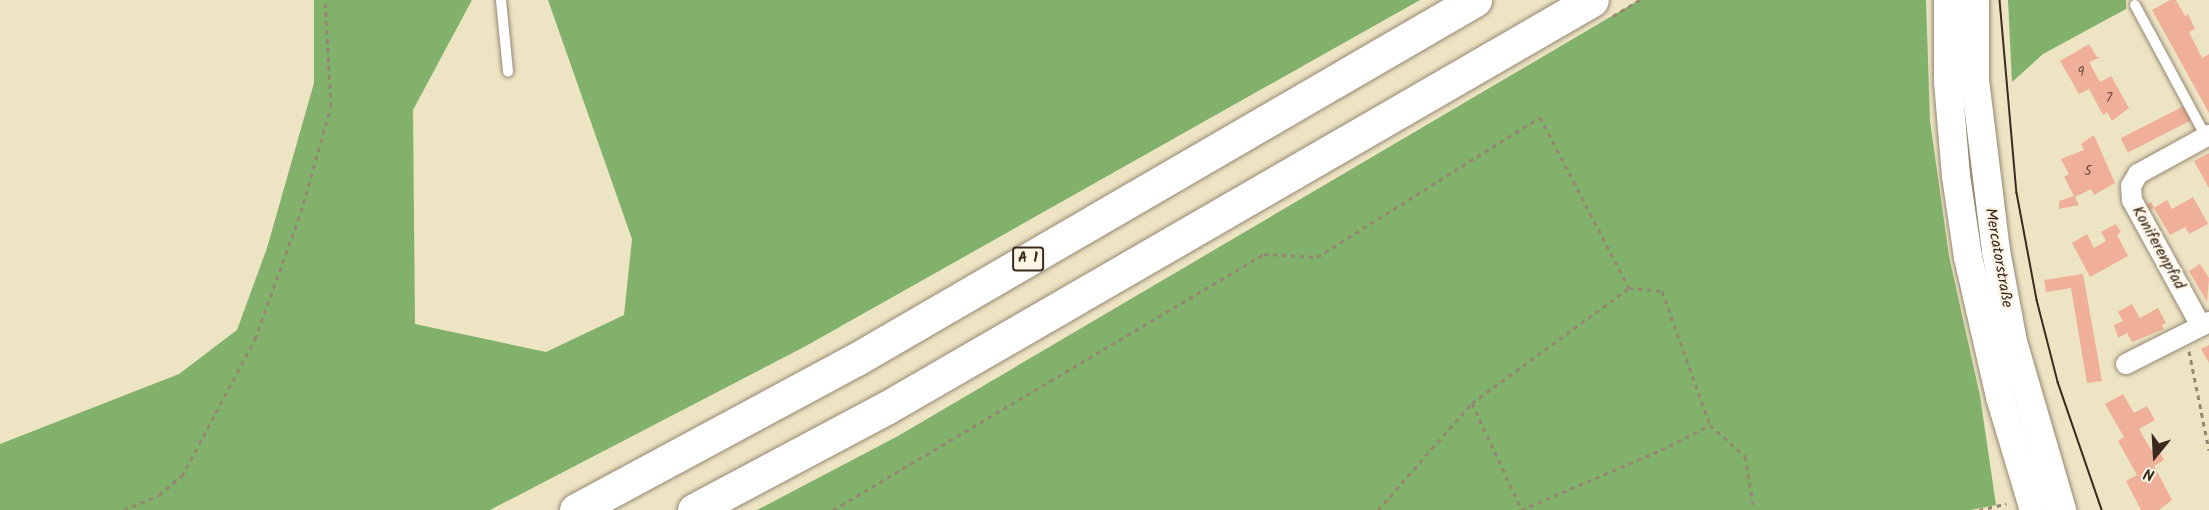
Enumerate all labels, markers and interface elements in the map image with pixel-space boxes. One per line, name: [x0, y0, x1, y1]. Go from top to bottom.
house number: 9: [2078, 64, 2084, 80]
house number: 7: [2106, 90, 2112, 106]
house number: 5: [2084, 163, 2092, 179]
street label: Koniferenpfad: [2127, 203, 2189, 293]
street label: Mercatorstraße: [1980, 207, 2016, 309]
road number: A 1: [1012, 247, 1044, 271]
north arrow: [2125, 426, 2185, 486]
text: N: [2141, 460, 2158, 487]

